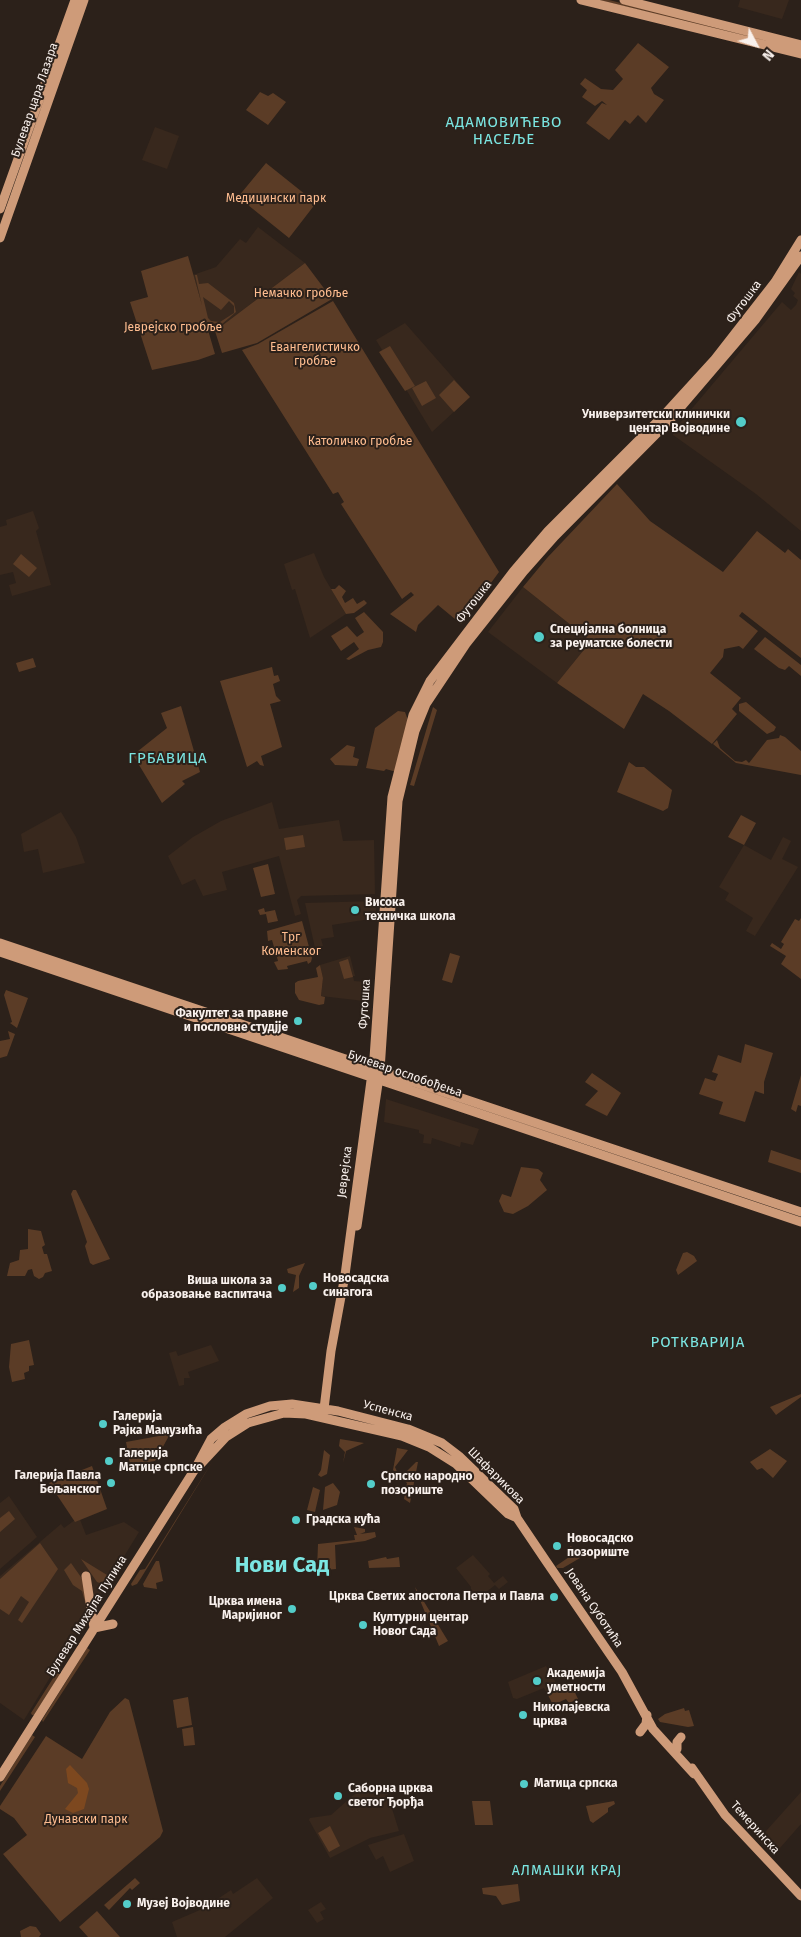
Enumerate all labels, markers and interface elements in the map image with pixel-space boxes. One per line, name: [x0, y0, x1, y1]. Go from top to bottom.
north arrow: [731, 20, 781, 70]
street label: Булевар цара Лазара: [9, 41, 61, 159]
text: N: [758, 46, 777, 64]
district label: АДАМОВИЋЕВО НАСЕЉЕ: [444, 114, 564, 149]
park label: Медицински парк: [226, 192, 326, 206]
street label: Футошка: [723, 278, 765, 326]
park label: Немачко гробље: [254, 287, 348, 301]
park label: Јеврејско гробље: [124, 321, 222, 335]
park label: Евангелистичко гробље: [270, 341, 360, 369]
place label: Универзитетски клинички центар Војводине: [582, 408, 730, 436]
marker: Универзитетски клинички центар Војводине: [734, 415, 748, 429]
park label: Католичко гробље: [308, 435, 412, 449]
street label: Футошка: [453, 578, 495, 626]
place label: Специјална болница за реуматске болести: [550, 623, 672, 651]
marker: Специјална болница за реуматске болести: [532, 630, 546, 644]
district label: ГРБАВИЦА: [127, 750, 209, 768]
place label: Висока техничка школа: [365, 896, 456, 924]
marker: Висока техничка школа: [349, 904, 361, 916]
park label: Трг Коменског: [261, 931, 321, 959]
street label: Футошка: [356, 979, 374, 1029]
place label: Факултет за правне и пословне студјје: [175, 1007, 288, 1035]
marker: Факултет за правне и пословне студјје: [292, 1015, 304, 1027]
street label: Булевар ослобођења: [346, 1048, 464, 1100]
street label: Јеврејска: [335, 1145, 355, 1199]
place label: Новосадска синагога: [323, 1272, 389, 1300]
place label: Виша школа за образовање васпитача: [141, 1274, 272, 1302]
marker: Новосадска синагога: [307, 1280, 319, 1292]
marker: Виша школа за образовање васпитача: [276, 1282, 288, 1294]
district label: РОТКВАРИЈА: [649, 1334, 747, 1352]
street label: Успенска: [362, 1397, 414, 1425]
place label: Галерија Рајка Мамузића: [113, 1410, 202, 1438]
marker: Галерија Рајка Мамузића: [97, 1418, 109, 1430]
street label: Шафарикова: [465, 1445, 527, 1507]
place label: Галерија Матице српске: [119, 1447, 203, 1475]
marker: Галерија Матице српске: [103, 1455, 115, 1467]
place label: Галерија Павла Бељанског: [14, 1469, 101, 1497]
place label: Српско народно позориште: [381, 1470, 472, 1498]
marker: Галерија Павла Бељанског: [105, 1477, 117, 1489]
marker: Српско народно позориште: [365, 1478, 377, 1490]
place label: Градска кућа: [306, 1513, 380, 1527]
marker: Градска кућа: [290, 1514, 302, 1526]
place label: Новосадско позориште: [567, 1532, 634, 1560]
marker: Новосадско позориште: [551, 1540, 563, 1552]
street label: Булевар Михајла Пупина: [44, 1553, 130, 1679]
district label: Нови Сад: [235, 1553, 329, 1579]
street label: Јована Суботића: [562, 1566, 626, 1650]
place label: Црква Светих апостола Петра и Павла: [329, 1590, 544, 1604]
marker: Црква Светих апостола Петра и Павла: [548, 1591, 560, 1603]
place label: Црква имена Маријиног: [209, 1595, 282, 1623]
marker: Црква имена Маријиног: [286, 1603, 298, 1615]
place label: Културни центар Новог Сада: [373, 1611, 469, 1639]
marker: Културни центар Новог Сада: [357, 1619, 369, 1631]
place label: Академија уметности: [547, 1667, 606, 1695]
marker: Академија уметности: [531, 1675, 543, 1687]
place label: Николајевска црква: [533, 1701, 610, 1729]
marker: Николајевска црква: [517, 1709, 529, 1721]
place label: Матица српска: [534, 1777, 618, 1791]
marker: Матица српска: [518, 1778, 530, 1790]
place label: Саборна црква светог Ђорђа: [348, 1782, 433, 1810]
marker: Саборна црква светог Ђорђа: [332, 1790, 344, 1802]
street label: Темеринска: [727, 1798, 783, 1858]
park label: Дунавски парк: [45, 1813, 127, 1827]
district label: АЛМАШКИ КРАЈ: [510, 1863, 624, 1879]
place label: Музеј Војводине: [137, 1897, 230, 1911]
marker: Музеј Војводине: [121, 1898, 133, 1910]

